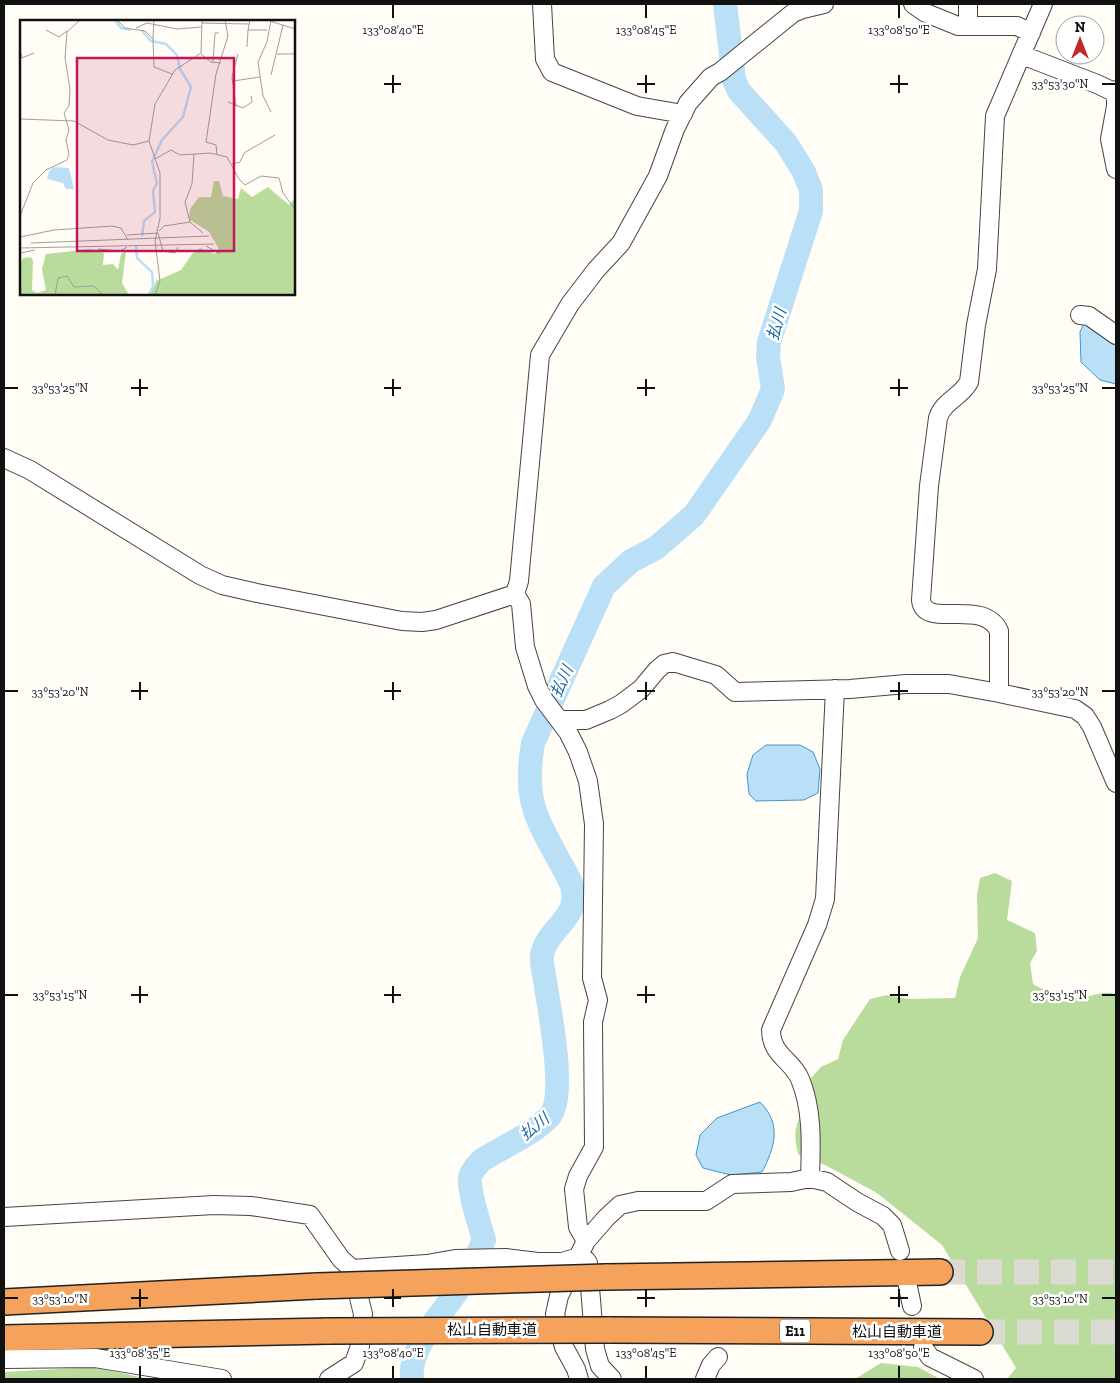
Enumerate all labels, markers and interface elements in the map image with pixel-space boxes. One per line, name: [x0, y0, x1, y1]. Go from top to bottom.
north arrow: [1055, 15, 1105, 65]
text: N: [1075, 19, 1086, 36]
inset map: [20, 20, 295, 295]
text: 133°08'40"E: [362, 23, 424, 37]
text: 133°08'45"E: [616, 23, 676, 37]
text: 133°08'50"E: [868, 23, 930, 37]
text: 33°53'30"N: [1032, 77, 1089, 91]
water label: 払川: [763, 304, 791, 342]
text: 33°53'25"N: [32, 381, 88, 395]
text: 33°53'25"N: [1032, 381, 1088, 395]
water label: 払川: [546, 661, 578, 700]
text: 33°53'20"N: [31, 685, 89, 699]
text: 33°53'20"N: [1031, 685, 1089, 699]
text: 33°53'15"N: [33, 988, 88, 1002]
text: 33°53'15"N: [1033, 988, 1088, 1002]
water label: 払川: [516, 1108, 554, 1144]
text: 33°53'10"N: [32, 1292, 88, 1306]
text: 33°53'10"N: [1032, 1292, 1088, 1306]
road number: E11: [780, 1320, 810, 1342]
street label: 松山自動車道: [447, 1321, 537, 1339]
street label: 松山自動車道: [852, 1323, 942, 1341]
text: 133°08'35"E: [110, 1346, 170, 1360]
text: 133°08'40"E: [362, 1346, 424, 1360]
text: 133°08'45"E: [616, 1346, 676, 1360]
text: 133°08'50"E: [868, 1346, 930, 1360]

